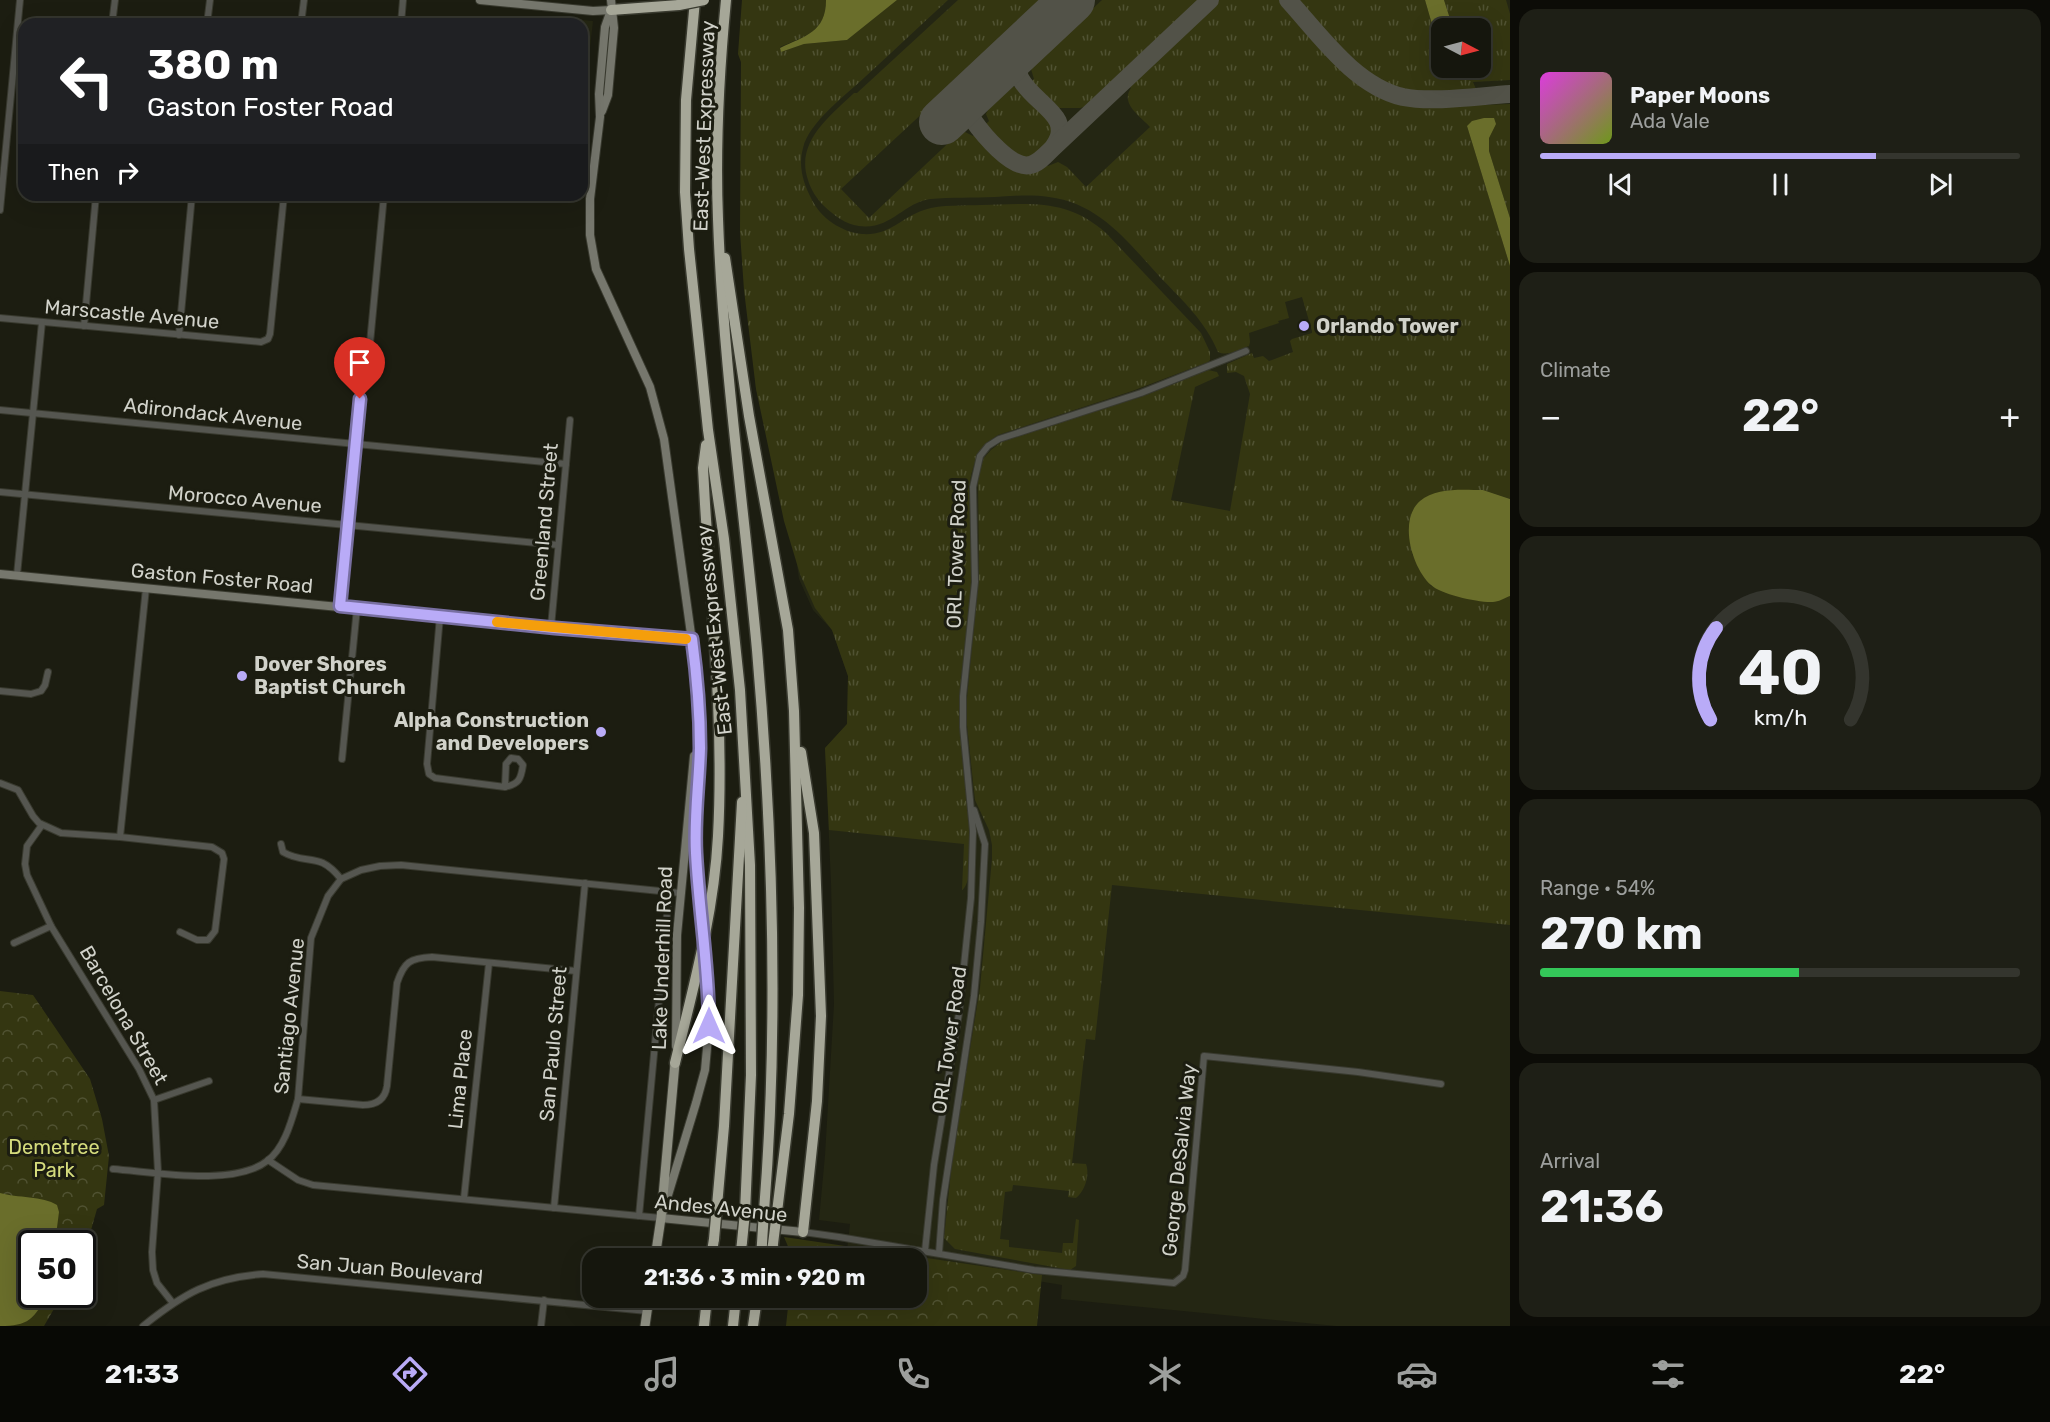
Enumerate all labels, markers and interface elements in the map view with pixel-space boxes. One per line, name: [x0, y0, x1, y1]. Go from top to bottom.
north arrow: [1431, 18, 1491, 78]
map controls: [1431, 18, 1491, 78]
street label: East-West Expressway: [688, 20, 720, 232]
text: 380 m: [147, 40, 279, 90]
icon: left: [48, 42, 126, 120]
text: Paper Moons: [1630, 82, 1770, 109]
text: Gaston Foster Road: [147, 91, 394, 123]
text: Ada Vale: [1630, 109, 1710, 133]
icon: right: [111, 156, 144, 189]
text: Then: [48, 159, 99, 186]
icon: previous: [1604, 168, 1637, 201]
icon: pause: [1764, 168, 1797, 201]
icon: next: [1924, 168, 1957, 201]
street label: Marscastle Avenue: [44, 294, 220, 334]
place label: Orlando Tower: [1316, 314, 1459, 338]
marker: Orlando Tower: [1297, 319, 1311, 333]
pin: [334, 337, 385, 399]
icon: arrive: [343, 346, 376, 379]
text: Climate: [1540, 358, 1611, 382]
text: 22°: [1742, 389, 1819, 442]
street label: Adirondack Avenue: [122, 393, 304, 435]
text: −: [1540, 397, 1561, 436]
text: +: [1999, 397, 2020, 436]
street label: Greenland Street: [525, 442, 563, 602]
street label: ORL Tower Road: [941, 479, 971, 629]
street label: Morocco Avenue: [167, 480, 323, 518]
street label: East-West Expressway: [691, 524, 737, 736]
street label: Gaston Foster Road: [130, 558, 314, 598]
text: 40: [1737, 636, 1823, 710]
place label: Dover Shores Baptist Church: [254, 652, 406, 699]
marker: Dover Shores Baptist Church: [235, 669, 249, 683]
text: km/h: [1753, 705, 1807, 730]
place label: Alpha Construction and Developers: [394, 708, 589, 755]
marker: Alpha Construction and Developers: [594, 725, 608, 739]
street label: Lake Underhill Road: [647, 866, 677, 1050]
text: Range · 54%: [1540, 876, 1655, 900]
text: 270 km: [1540, 907, 1703, 960]
street label: Santiago Avenue: [269, 937, 309, 1095]
street label: Barcelona Street: [75, 941, 174, 1089]
street label: San Paulo Street: [534, 965, 572, 1122]
street label: ORL Tower Road: [927, 965, 971, 1115]
position arrow: [677, 994, 741, 1058]
street label: Lima Place: [443, 1028, 477, 1130]
street label: George DeSalvia Way: [1157, 1062, 1201, 1258]
park label: Demetree Park: [8, 1135, 100, 1182]
text: Arrival: [1540, 1149, 1600, 1173]
text: 21:36: [1540, 1180, 1664, 1233]
street label: Andes Avenue: [653, 1189, 789, 1227]
speed limit sign: 50: [18, 1230, 96, 1308]
street label: San Juan Boulevard: [296, 1249, 484, 1289]
text: 21:36 · 3 min · 920 m: [644, 1264, 865, 1291]
icon: directions: [389, 1353, 431, 1395]
icon: music: [641, 1353, 683, 1395]
icon: phone: [892, 1353, 934, 1395]
icon: climate: [1144, 1353, 1186, 1395]
icon: car: [1396, 1353, 1438, 1395]
icon: filters: [1647, 1353, 1689, 1395]
text: 21:33: [105, 1358, 179, 1390]
text: 22°: [1899, 1358, 1945, 1390]

